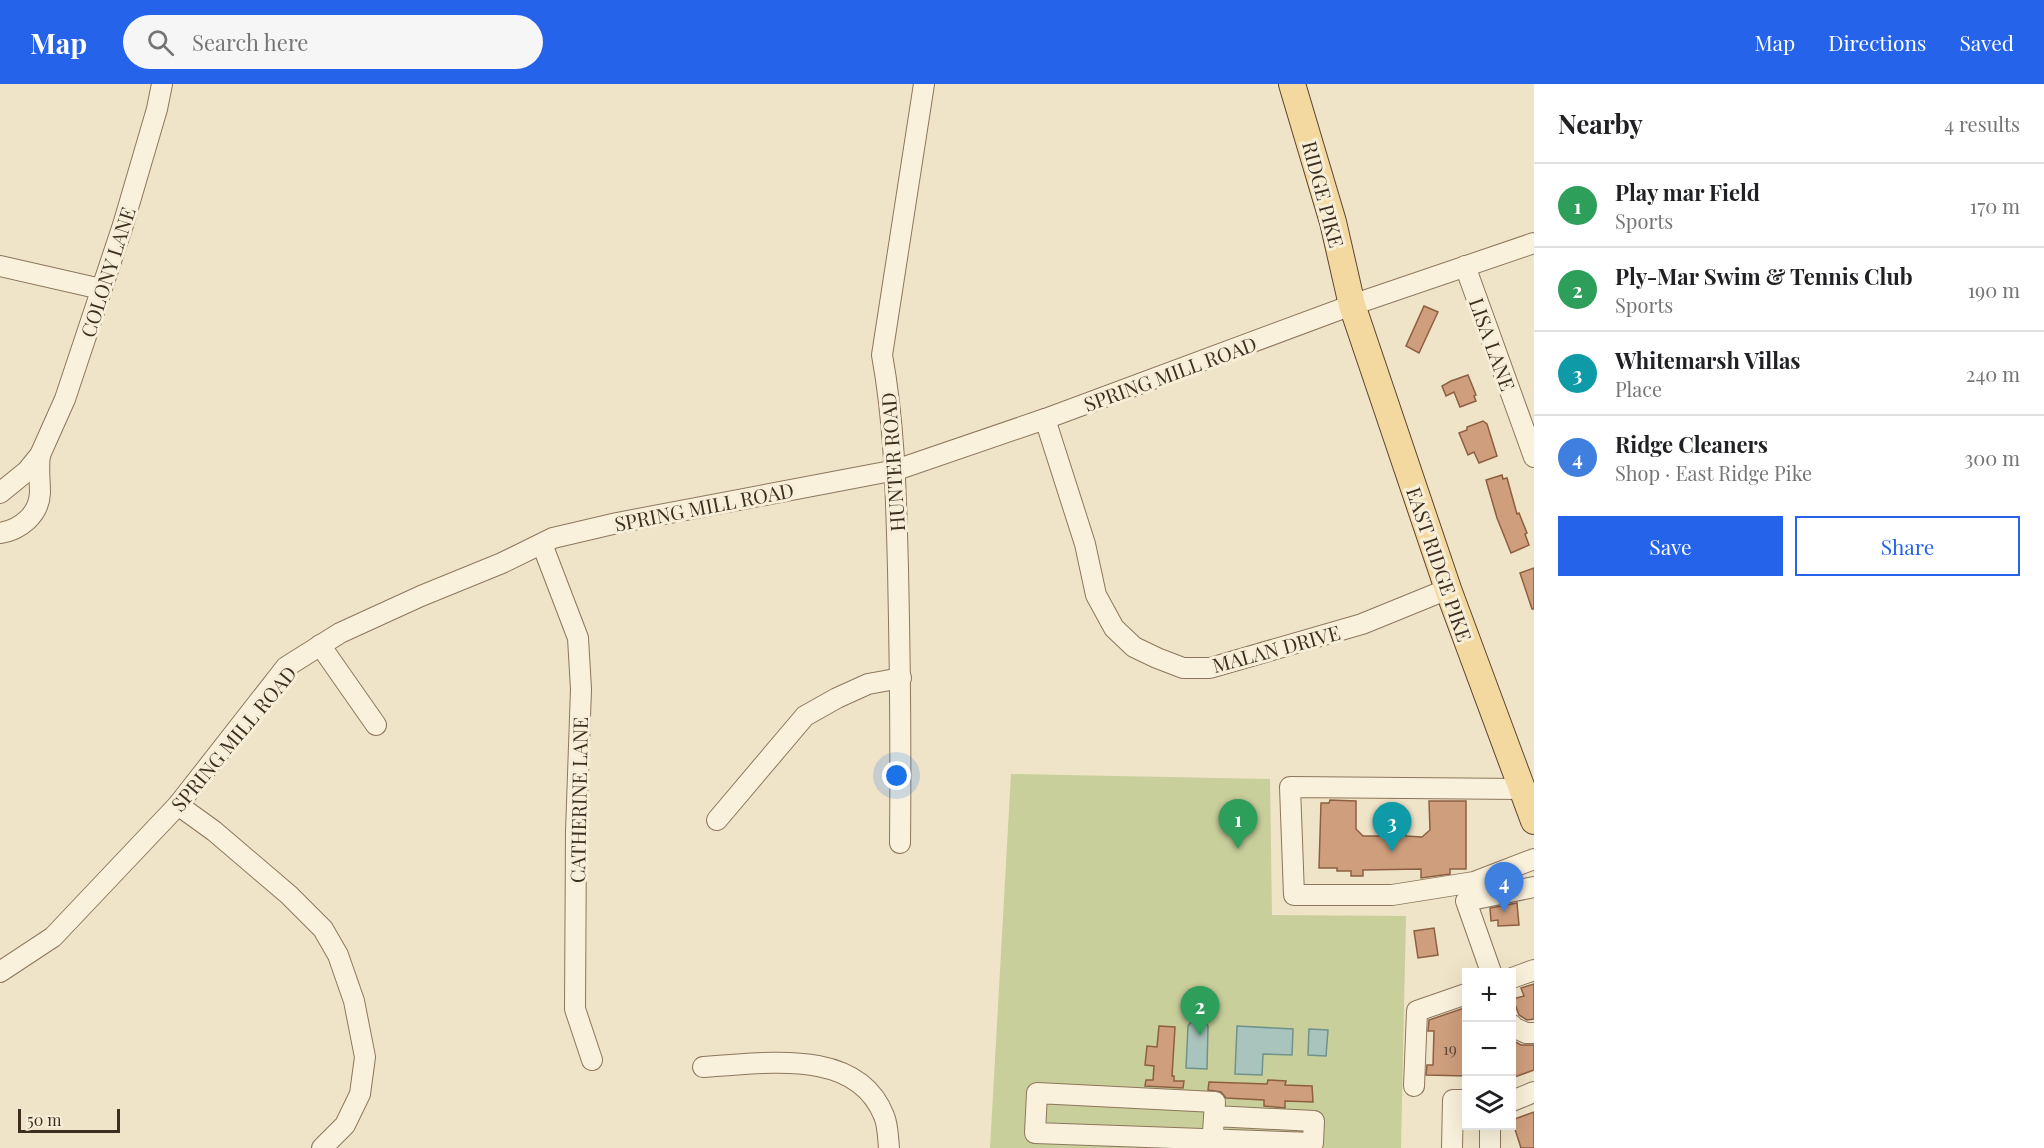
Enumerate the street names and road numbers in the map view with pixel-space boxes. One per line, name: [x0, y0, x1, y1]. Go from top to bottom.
street label: RIDGE PIKE: [1297, 138, 1351, 250]
street label: COLONY LANE: [73, 203, 141, 341]
street label: LISA LANE: [1464, 294, 1522, 394]
street label: SPRING MILL ROAD: [1080, 329, 1260, 417]
street label: HUNTER ROAD: [874, 392, 910, 532]
street label: SPRING MILL ROAD: [612, 475, 796, 537]
street label: EAST RIDGE PIKE: [1401, 483, 1479, 645]
street label: MALAN DRIVE: [1209, 618, 1343, 678]
street label: SPRING MILL ROAD: [164, 660, 302, 816]
street label: CATHERINE LANE: [563, 717, 593, 883]

